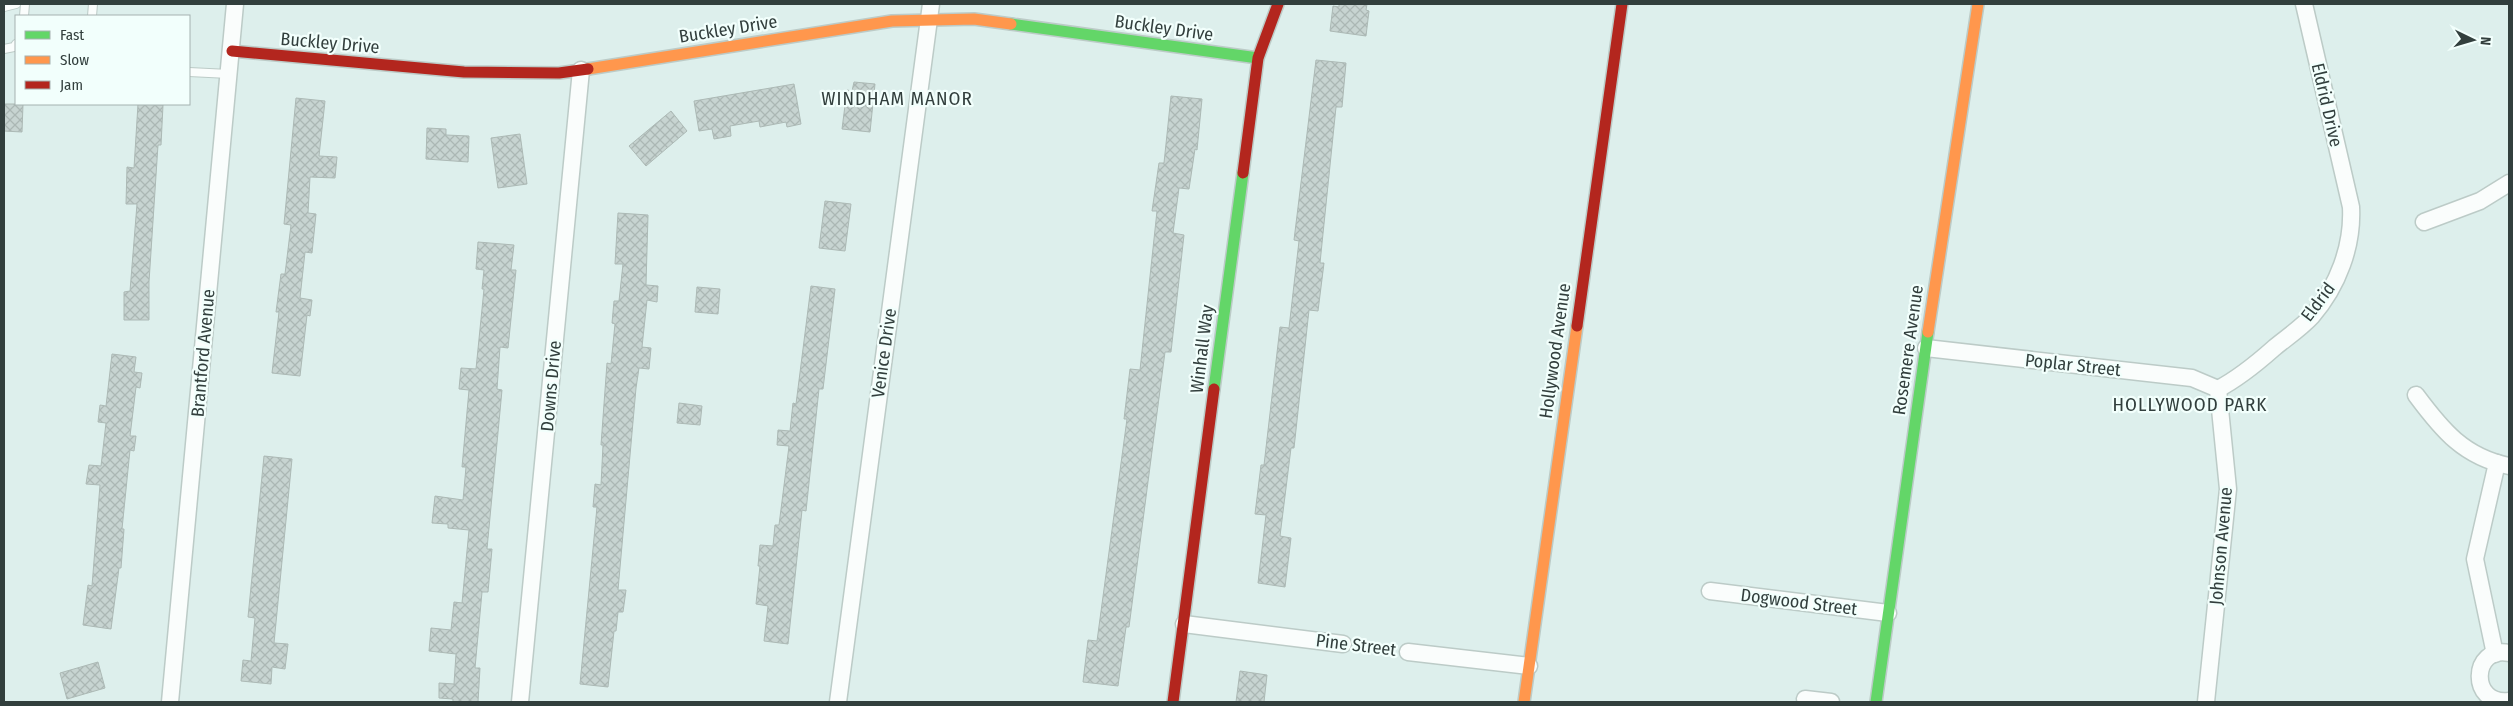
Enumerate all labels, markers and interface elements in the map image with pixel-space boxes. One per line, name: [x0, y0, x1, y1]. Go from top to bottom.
street label: Buckley Drive: [677, 10, 779, 48]
street label: Buckley Drive: [1113, 10, 1215, 46]
legend: [15, 15, 190, 105]
north arrow: [2448, 15, 2498, 65]
text: Fast: [60, 26, 84, 44]
street label: Buckley Drive: [280, 28, 380, 58]
text: N: [2477, 36, 2494, 46]
text: Slow: [60, 51, 89, 69]
street label: Eldrid Drive: [2307, 61, 2347, 149]
text: Jam: [60, 76, 83, 94]
district label: WINDHAM MANOR: [821, 87, 973, 110]
street label: Eldrid: [2296, 278, 2340, 326]
street label: Hollywood Avenue: [1535, 282, 1575, 420]
street label: Rosemere Avenue: [1888, 283, 1928, 417]
street label: Brantford Avenue: [186, 288, 220, 418]
street label: Winhall Way: [1186, 304, 1218, 394]
street label: Venice Drive: [867, 307, 901, 399]
street label: Downs Drive: [536, 340, 566, 432]
street label: Poplar Street: [2024, 349, 2122, 381]
district label: HOLLYWOOD PARK: [2113, 393, 2267, 416]
street label: Johnson Avenue: [2205, 486, 2237, 606]
street label: Dogwood Street: [1739, 584, 1859, 620]
street label: Pine Street: [1315, 629, 1398, 661]

